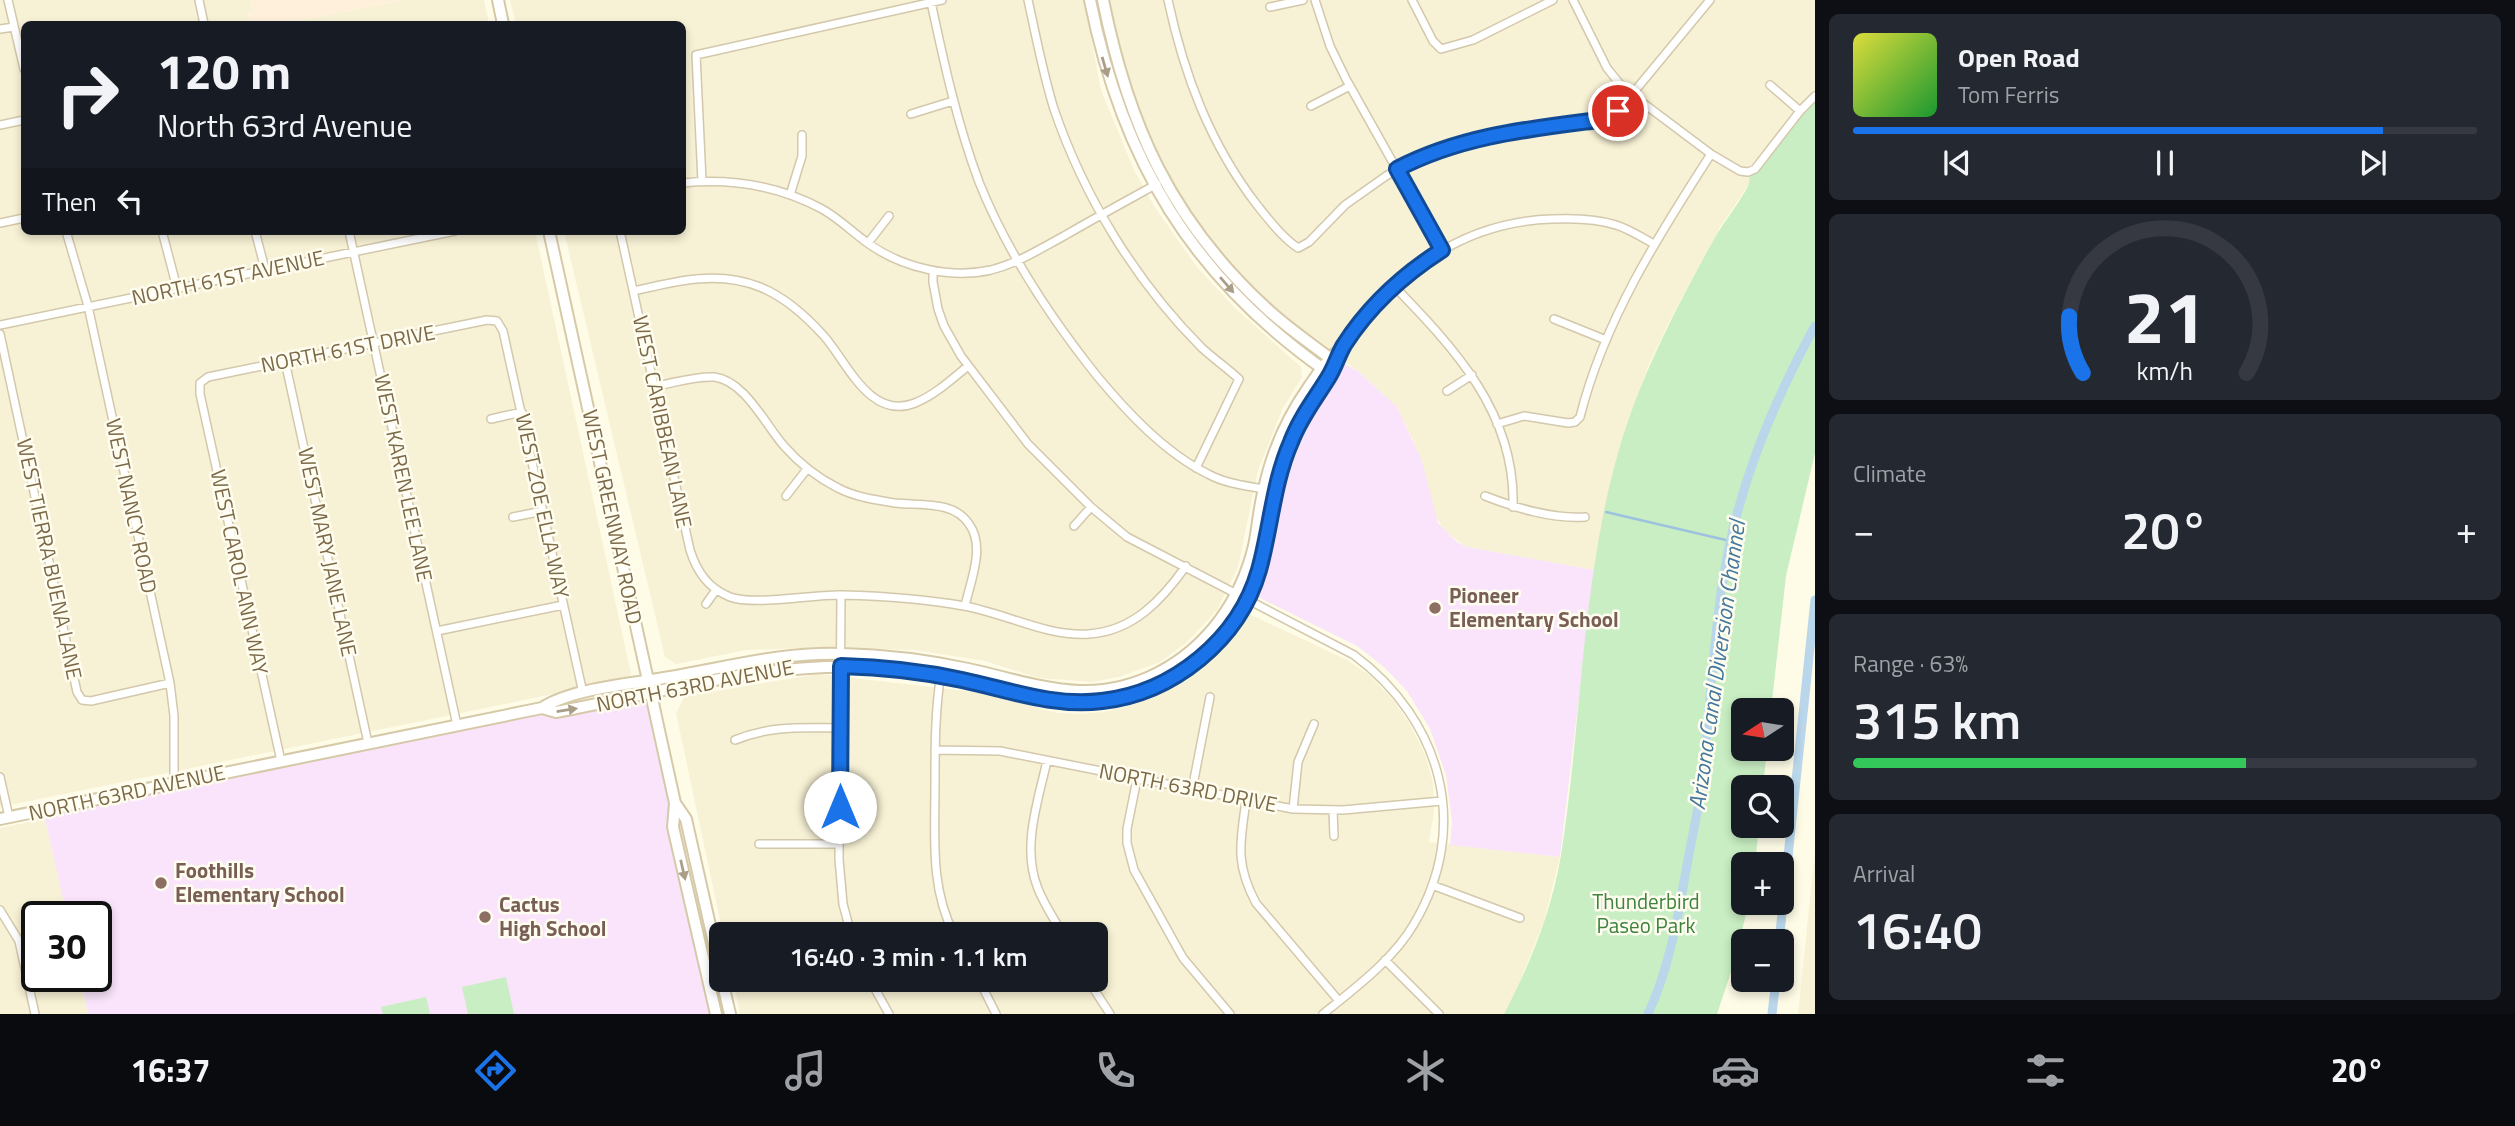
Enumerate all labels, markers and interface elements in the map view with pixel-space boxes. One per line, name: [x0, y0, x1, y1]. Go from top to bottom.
text: 120 m: [157, 33, 291, 108]
text: Open Road: [1958, 38, 2080, 77]
icon: right: [42, 49, 133, 140]
one-way arrow: [1101, 56, 1111, 77]
text: Tom Ferris: [1958, 77, 2059, 112]
pin: [1588, 81, 1648, 141]
icon: arrive: [1599, 92, 1637, 130]
text: North 63rd Avenue: [157, 101, 412, 149]
icon: previous: [1938, 144, 1976, 182]
icon: pause: [2146, 144, 2184, 182]
icon: next: [2354, 144, 2392, 182]
text: Then: [42, 182, 97, 221]
icon: left: [111, 182, 149, 220]
street label: NORTH 61ST AVENUE: [128, 241, 327, 313]
text: 21: [2124, 261, 2206, 371]
one-way arrow: [1219, 276, 1234, 293]
street label: WEST CARIBBEAN LANE: [625, 313, 701, 531]
street label: NORTH 61ST DRIVE: [258, 315, 438, 381]
text: km/h: [2137, 352, 2193, 390]
street label: WEST KAREN LEE LANE: [366, 371, 442, 584]
street label: WEST GREENWAY ROAD: [575, 407, 651, 627]
street label: WEST ZOE ELLA WAY: [508, 410, 578, 602]
street label: WEST NANCY ROAD: [98, 415, 166, 596]
street label: WEST TIERRA BUENA LANE: [9, 435, 91, 682]
street label: WEST MARY JANE LANE: [290, 444, 366, 659]
text: Climate: [1853, 456, 1926, 491]
street label: WEST CAROL ANN WAY: [203, 466, 278, 678]
text: 20°: [2121, 490, 2209, 569]
text: −: [1853, 501, 1874, 559]
text: +: [2456, 501, 2477, 559]
water label: Arizona Canal Diversion Channel: [1679, 515, 1755, 812]
place label: Pioneer Elementary School: [1449, 579, 1619, 635]
marker: Pioneer Elementary School: [1427, 600, 1443, 616]
text: Range · 63%: [1853, 646, 1968, 681]
street label: NORTH 63RD AVENUE: [593, 650, 796, 720]
text: 315 km: [1853, 680, 2021, 759]
north arrow: [1731, 698, 1794, 761]
map controls: [1731, 698, 1794, 992]
one-way arrow: [556, 704, 578, 715]
street label: NORTH 63RD DRIVE: [1096, 754, 1280, 820]
street label: NORTH 63RD AVENUE: [25, 756, 228, 828]
position arrow: [803, 770, 877, 844]
button: search: [1731, 775, 1794, 838]
button: +: [1731, 852, 1794, 915]
place label: Foothills Elementary School: [175, 854, 345, 910]
text: Arrival: [1853, 856, 1915, 891]
one-way arrow: [678, 859, 689, 881]
marker: Foothills Elementary School: [153, 875, 169, 891]
park label: Thunderbird Paseo Park: [1592, 885, 1700, 941]
place label: Cactus High School: [499, 888, 607, 944]
text: 16:40: [1853, 890, 1982, 969]
speed limit sign: 30: [21, 901, 112, 992]
marker: Cactus High School: [477, 909, 493, 925]
button: −: [1731, 929, 1794, 992]
text: 16:40 · 3 min · 1.1 km: [789, 937, 1028, 976]
text: 16:37: [130, 1046, 210, 1094]
icon: directions: [471, 1046, 520, 1095]
icon: music: [781, 1046, 830, 1095]
icon: phone: [1091, 1046, 1140, 1095]
icon: climate: [1401, 1046, 1450, 1095]
icon: car: [1711, 1046, 1760, 1095]
icon: filters: [2021, 1046, 2070, 1095]
text: 20°: [2331, 1046, 2384, 1094]

